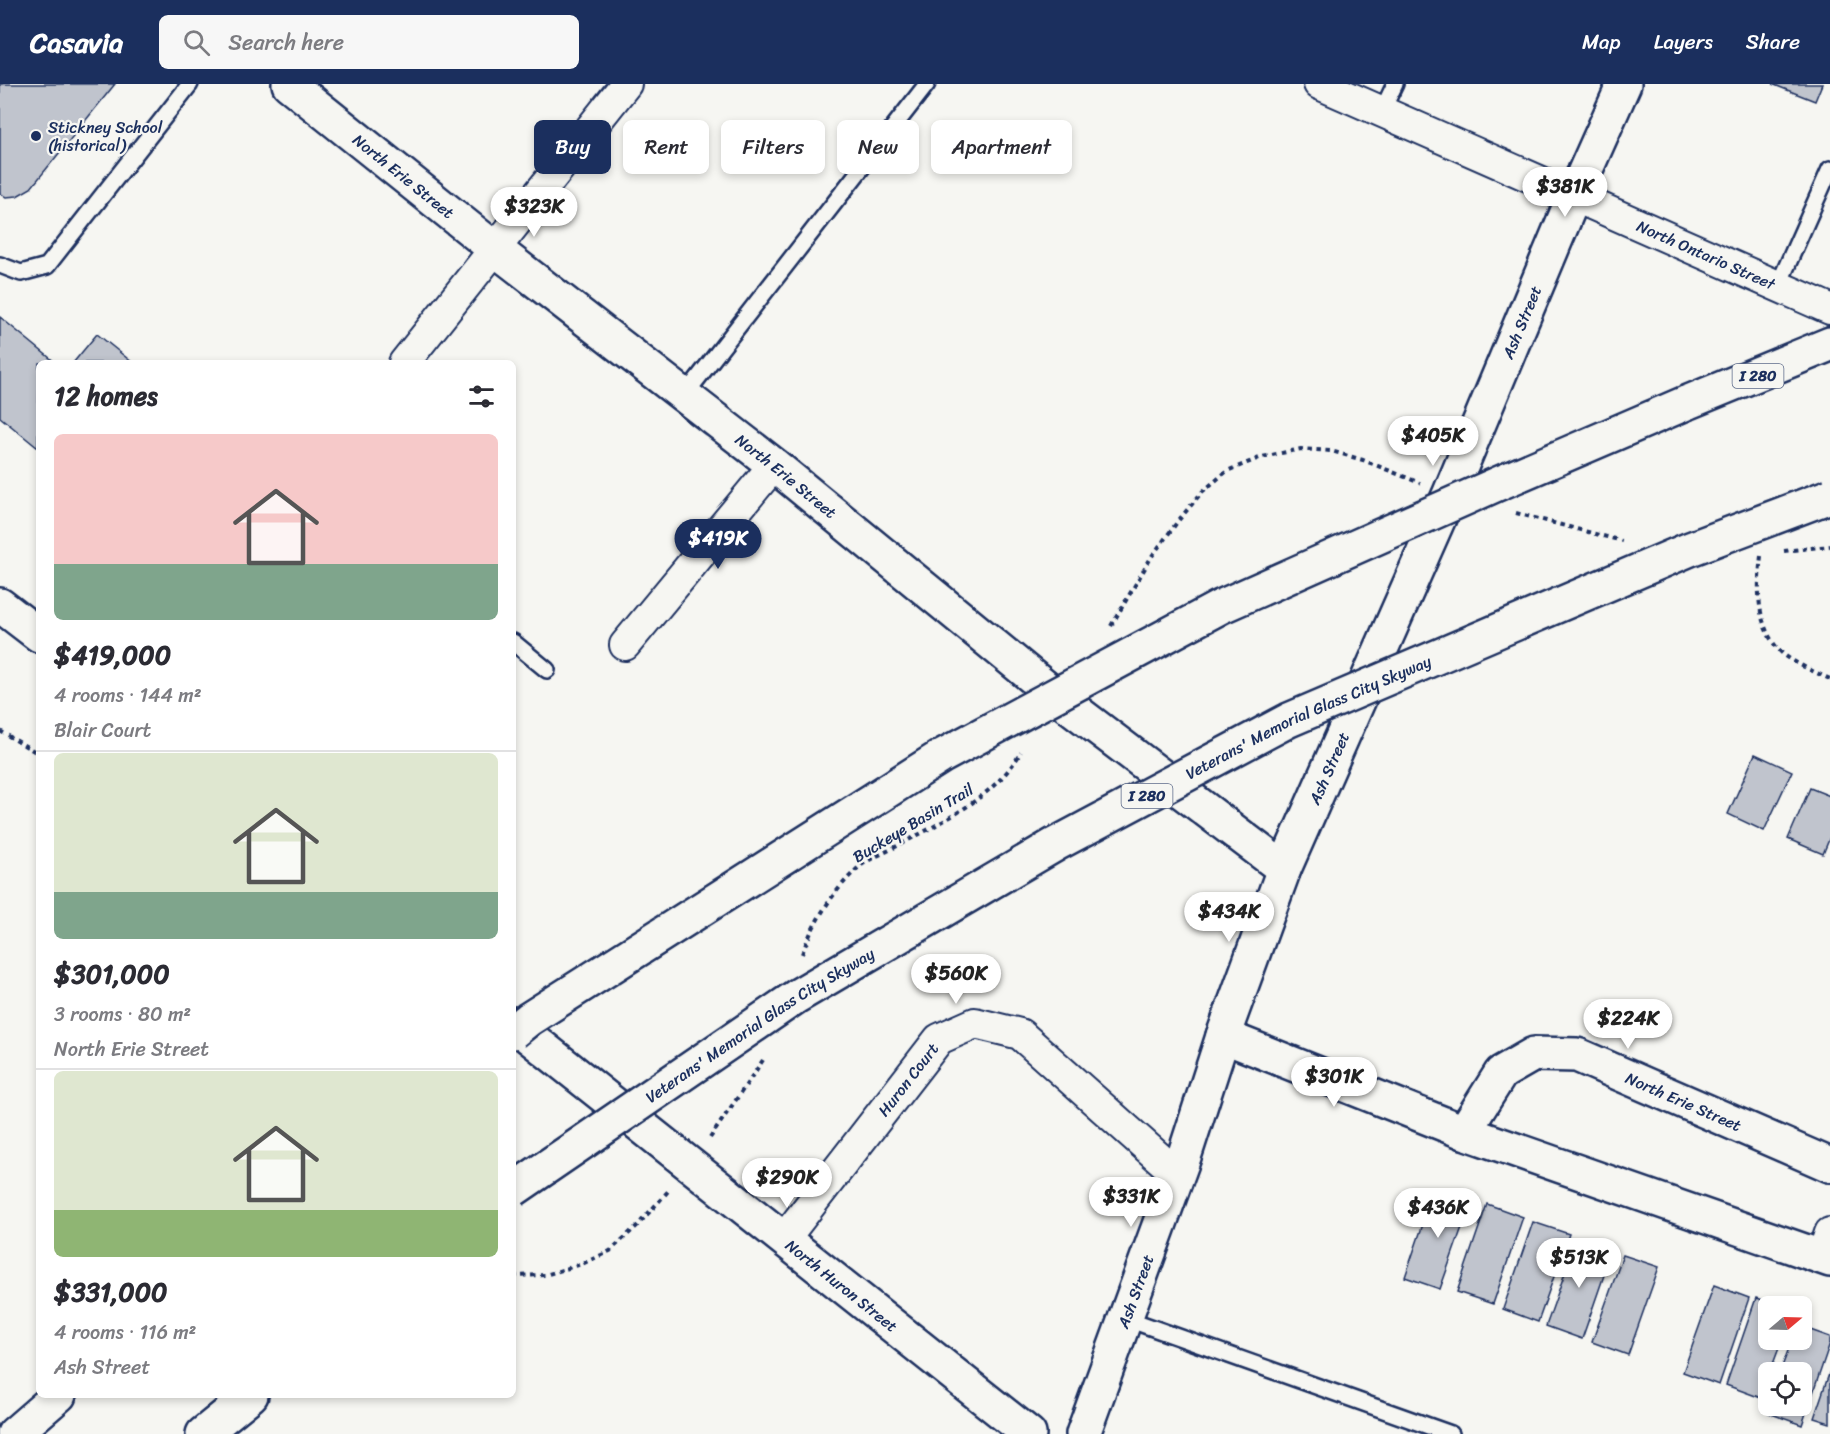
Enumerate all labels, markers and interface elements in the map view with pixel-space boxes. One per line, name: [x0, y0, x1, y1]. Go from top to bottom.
search box: [159, 15, 579, 69]
text: Casavia: [30, 18, 123, 67]
text: Search here: [228, 23, 344, 62]
text: Map: [1582, 23, 1621, 61]
text: Layers: [1654, 23, 1713, 61]
text: Share: [1746, 23, 1800, 61]
icon: search: [180, 26, 213, 59]
place label: Stickney School (historical): [48, 113, 163, 160]
chip: Buy: [534, 120, 611, 174]
chip: Rent: [623, 120, 709, 174]
chip: Filters: [721, 120, 825, 174]
chip: New: [837, 120, 919, 174]
chip: Apartment: [931, 120, 1072, 174]
street label: North Erie Street: [346, 126, 461, 226]
marker: Stickney School (historical): [29, 129, 43, 143]
pin: $381K: [1523, 167, 1607, 218]
text: $381K: [1536, 169, 1594, 204]
pin: $323K: [492, 187, 576, 238]
text: $323K: [504, 189, 564, 224]
street label: North Ontario Street: [1632, 211, 1781, 298]
street label: Ash Street: [1493, 281, 1550, 364]
road number: I 280: [1732, 364, 1784, 388]
text: 12 homes: [54, 373, 158, 419]
icon: filters: [465, 380, 498, 413]
pin: $405K: [1391, 416, 1475, 467]
text: $405K: [1402, 418, 1464, 453]
street label: North Erie Street: [729, 425, 844, 526]
icon: home: [222, 473, 330, 581]
pin: $419K: [676, 519, 760, 570]
text: $419K: [689, 521, 747, 556]
text: $419,000: [54, 632, 171, 678]
street label: Veterans' Memorial Glass City Skyway: [1180, 646, 1436, 787]
text: 4 rooms · 144 m²: [54, 678, 202, 713]
text: Blair Court: [54, 713, 151, 748]
street label: Ash Street: [1299, 727, 1357, 810]
street label: Buckeye Basin Trail: [847, 775, 980, 871]
road number: I 280: [1122, 784, 1172, 808]
icon: home: [222, 792, 330, 900]
pin: $434K: [1187, 892, 1271, 943]
text: $434K: [1198, 894, 1260, 929]
street label: Veterans' Memorial Glass City Skyway: [639, 939, 881, 1110]
text: $301,000: [54, 951, 170, 997]
pin: $560K: [914, 954, 998, 1005]
text: $560K: [925, 956, 987, 991]
text: 3 rooms · 80 m²: [54, 997, 191, 1032]
pin: $224K: [1586, 999, 1670, 1050]
text: $224K: [1597, 1001, 1659, 1036]
text: North Erie Street: [54, 1032, 209, 1067]
street label: Huron Court: [869, 1036, 946, 1123]
pin: $301K: [1292, 1057, 1376, 1108]
text: $301K: [1305, 1059, 1363, 1094]
street label: North Erie Street: [1621, 1063, 1746, 1139]
icon: home: [222, 1110, 330, 1218]
pin: $290K: [745, 1158, 829, 1209]
text: $290K: [756, 1160, 818, 1195]
pin: $331K: [1089, 1177, 1173, 1228]
text: $331K: [1103, 1179, 1159, 1214]
pin: $436K: [1396, 1188, 1480, 1239]
text: $436K: [1408, 1190, 1468, 1225]
street label: North Huron Street: [779, 1231, 905, 1339]
pin: $513K: [1537, 1238, 1621, 1289]
text: $513K: [1550, 1240, 1608, 1275]
street label: Ash Street: [1108, 1250, 1162, 1333]
text: $331,000: [54, 1269, 168, 1315]
north arrow: [1758, 1296, 1812, 1350]
map controls: [1758, 1296, 1812, 1416]
text: 4 rooms · 116 m²: [54, 1315, 196, 1350]
text: Ash Street: [54, 1350, 150, 1385]
button: locate: [1758, 1362, 1812, 1416]

